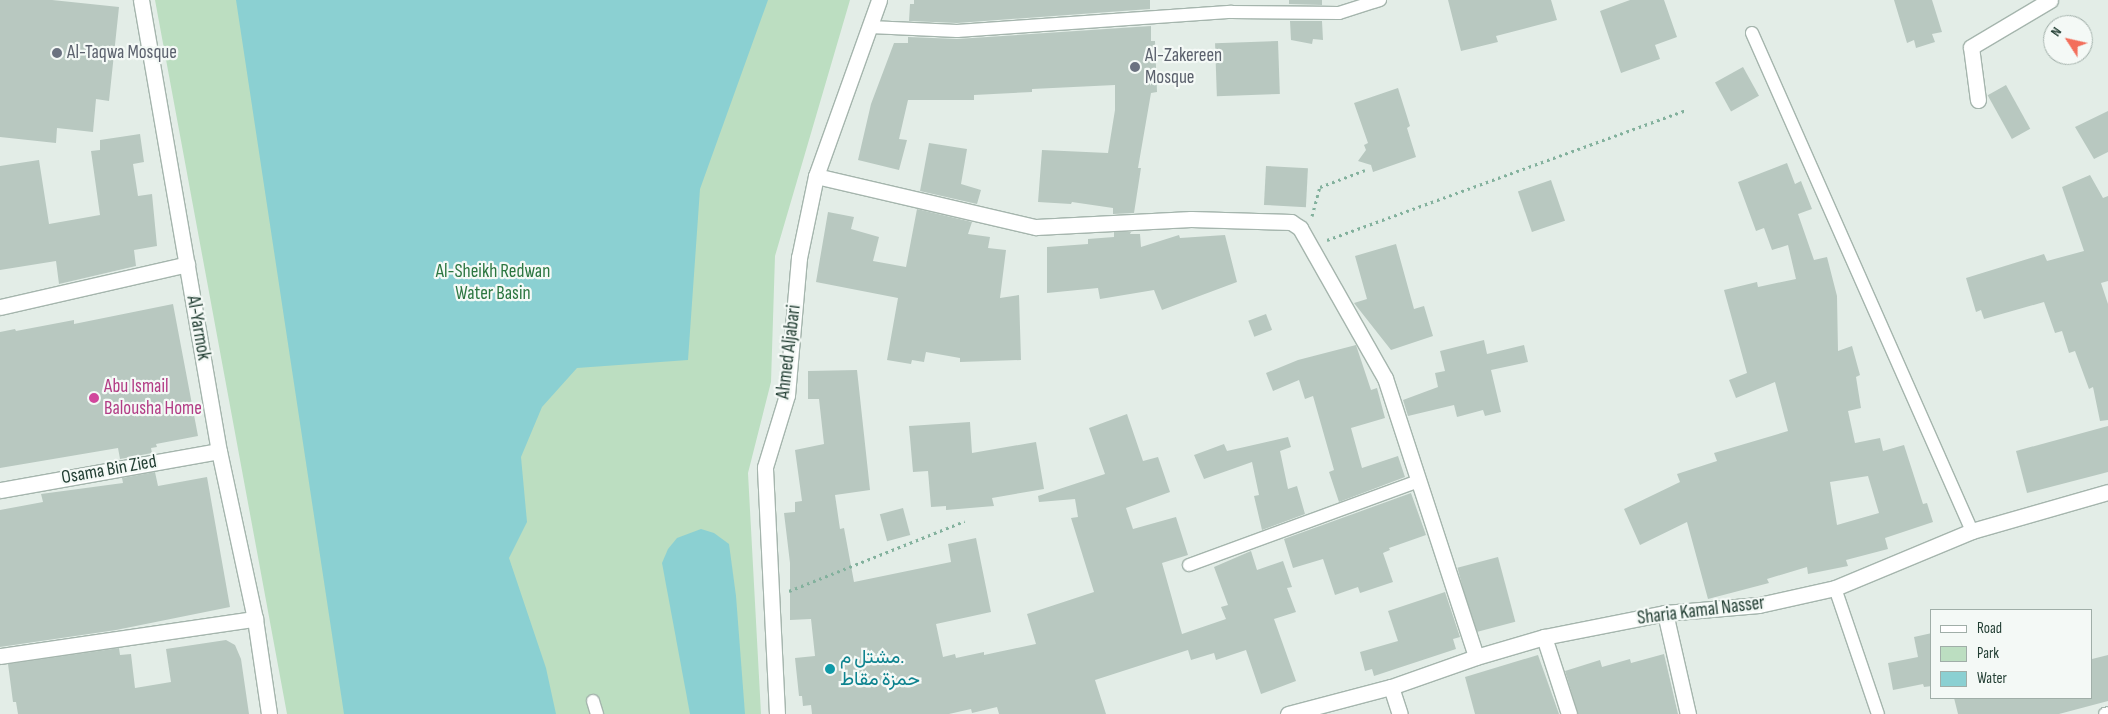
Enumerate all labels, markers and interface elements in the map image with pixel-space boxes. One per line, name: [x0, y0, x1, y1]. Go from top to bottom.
north arrow: [2043, 15, 2093, 65]
text: N: [2047, 24, 2065, 40]
place label: Al-Taqwa Mosque: [67, 42, 177, 64]
place label: Al-Zakereen Mosque: [1145, 45, 1222, 89]
marker: Al-Taqwa Mosque: [51, 47, 63, 59]
marker: Al-Zakereen Mosque: [1129, 61, 1141, 73]
park label: Al-Sheikh Redwan Water Basin: [436, 261, 550, 305]
street label: Al-Yarmok: [181, 294, 215, 362]
street label: Ahmed Aljabari: [772, 304, 806, 400]
place label: Abu Ismail Balousha Home: [104, 376, 202, 420]
marker: Abu Ismail Balousha Home: [88, 392, 100, 404]
street label: Osama Bin Zied: [60, 450, 158, 490]
street label: Sharia Kamal Nasser: [1636, 592, 1766, 630]
legend: [1930, 609, 2093, 699]
text: Road: [1977, 619, 2002, 638]
text: Park: [1977, 644, 1999, 663]
place label: مشتل م. حمزة مقاط: [840, 647, 920, 691]
marker: مشتل م. حمزة مقاط: [824, 663, 836, 675]
text: Water: [1977, 669, 2007, 688]

